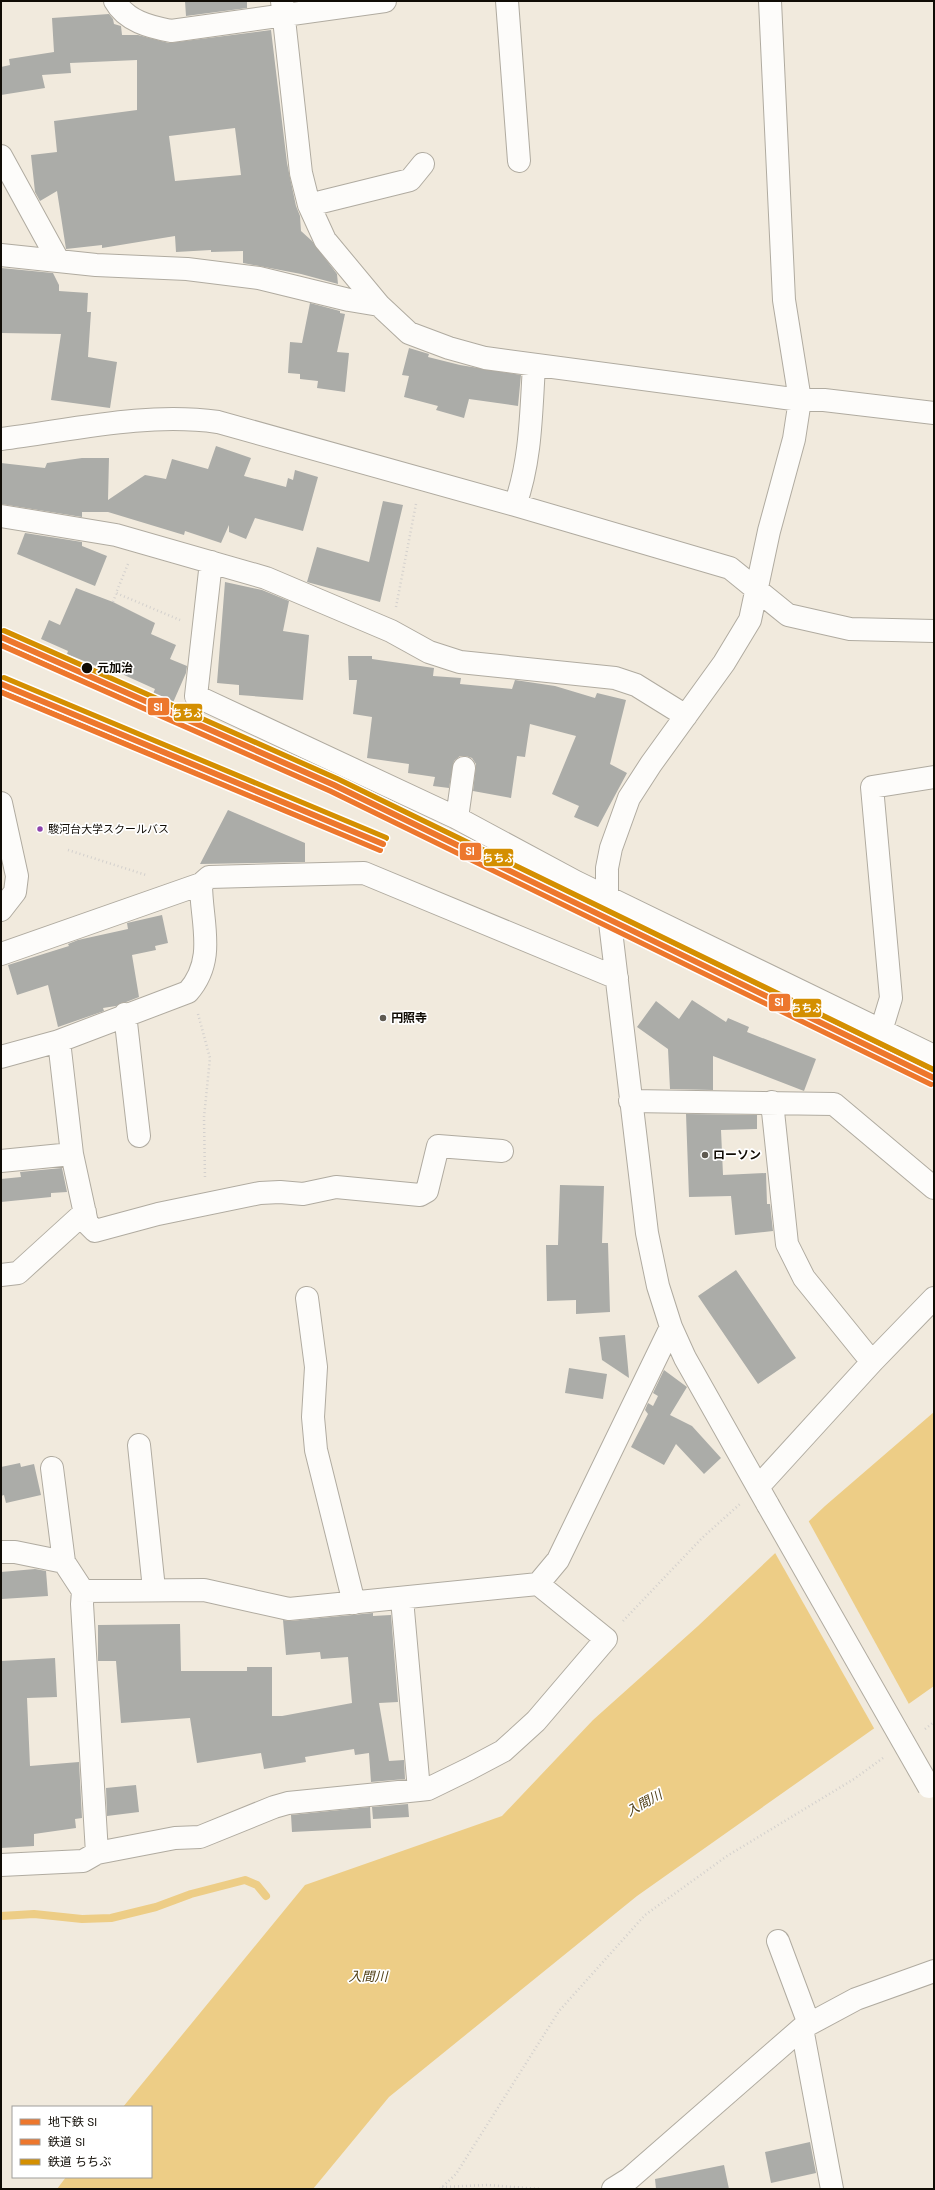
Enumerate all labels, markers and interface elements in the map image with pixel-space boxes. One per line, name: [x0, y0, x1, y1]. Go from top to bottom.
place label: 元加治: [97, 660, 133, 676]
marker: 元加治: [80, 661, 94, 675]
line badge: SI: [147, 697, 170, 716]
text: SI: [153, 700, 163, 714]
line badge: ちちぶ: [173, 703, 203, 722]
text: ちちぶ: [172, 706, 205, 720]
place label: 駿河台大学スクールバス: [48, 822, 169, 836]
marker: 駿河台大学スクールバス: [35, 824, 45, 834]
line badge: SI: [459, 842, 482, 861]
text: SI: [465, 844, 475, 858]
line badge: ちちぶ: [483, 848, 514, 867]
text: ちちぶ: [483, 851, 516, 865]
line badge: SI: [768, 993, 791, 1012]
text: SI: [774, 995, 784, 1009]
line badge: ちちぶ: [792, 998, 822, 1018]
text: ちちぶ: [791, 1001, 824, 1015]
place label: 円照寺: [391, 1010, 427, 1026]
marker: 円照寺: [378, 1013, 388, 1023]
place label: ローソン: [713, 1147, 761, 1163]
marker: ローソン: [700, 1150, 710, 1160]
water label: 入間川: [623, 1785, 667, 1820]
water label: 入間川: [348, 1968, 389, 1985]
legend: [12, 2106, 152, 2178]
text: 地下鉄 SI: [48, 2114, 97, 2130]
text: 鉄道 SI: [48, 2134, 85, 2150]
text: 鉄道 ちちぶ: [48, 2154, 111, 2170]

